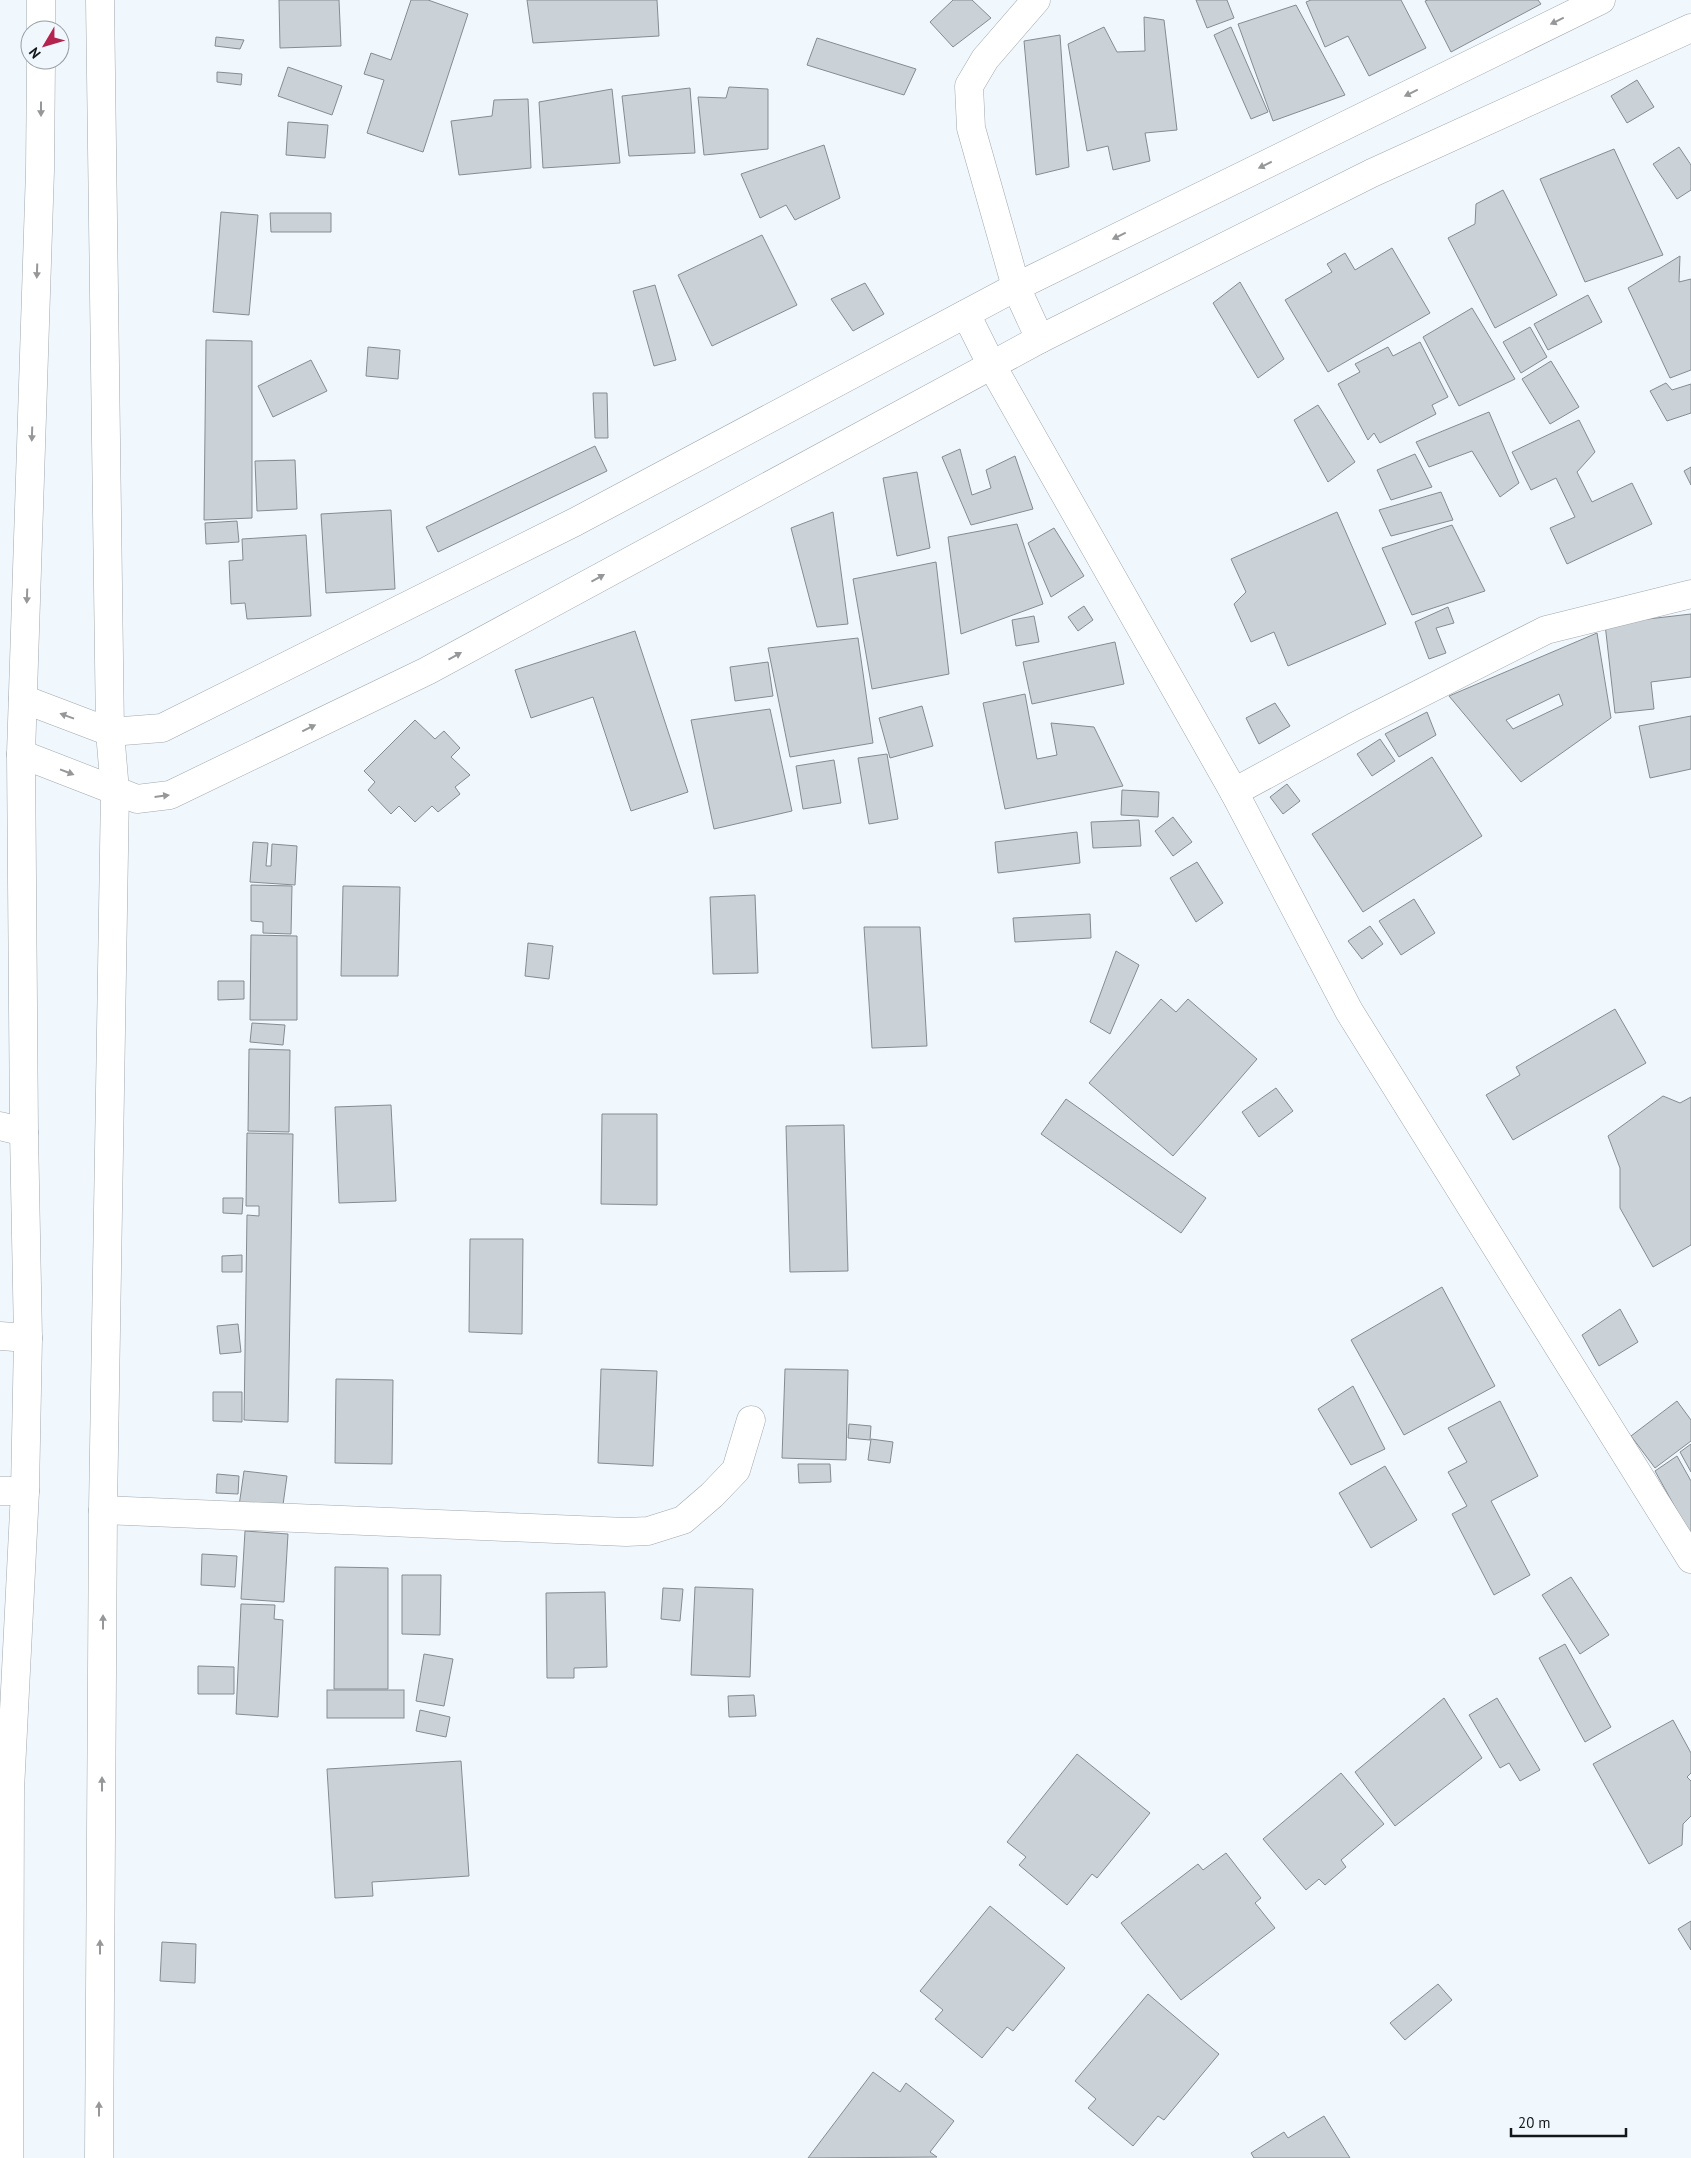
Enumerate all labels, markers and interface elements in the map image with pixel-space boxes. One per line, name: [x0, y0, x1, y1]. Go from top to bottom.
one-way arrow: [1550, 18, 1564, 26]
north arrow: [20, 20, 70, 70]
text: N: [25, 44, 45, 62]
one-way arrow: [1404, 89, 1418, 97]
one-way arrow: [37, 101, 45, 117]
one-way arrow: [1258, 161, 1272, 169]
one-way arrow: [1112, 232, 1127, 240]
one-way arrow: [33, 263, 41, 279]
one-way arrow: [28, 426, 36, 442]
one-way arrow: [590, 574, 605, 582]
one-way arrow: [22, 588, 30, 604]
one-way arrow: [448, 652, 462, 660]
one-way arrow: [59, 712, 74, 719]
one-way arrow: [302, 724, 316, 732]
one-way arrow: [59, 769, 74, 776]
one-way arrow: [154, 792, 170, 800]
one-way arrow: [99, 1614, 107, 1630]
one-way arrow: [98, 1776, 106, 1792]
one-way arrow: [96, 1939, 104, 1955]
one-way arrow: [95, 2101, 103, 2117]
scale bar: [1511, 2106, 1626, 2138]
text: 20 m: [1518, 2113, 1551, 2132]

